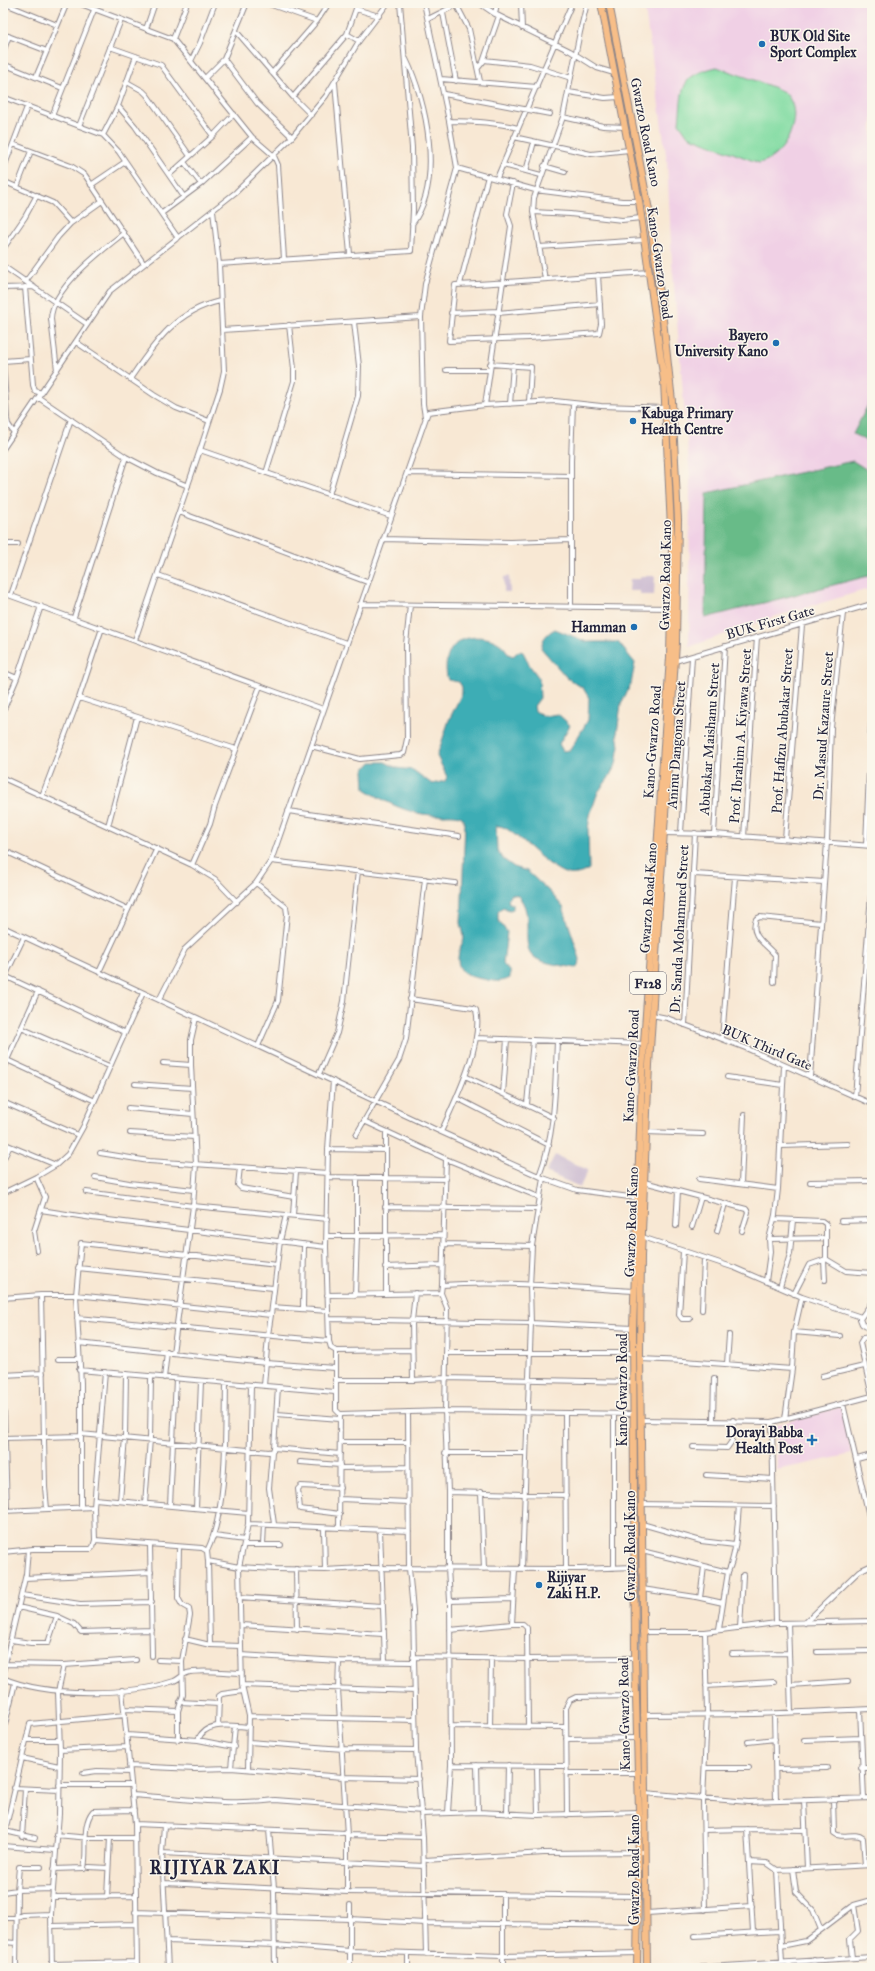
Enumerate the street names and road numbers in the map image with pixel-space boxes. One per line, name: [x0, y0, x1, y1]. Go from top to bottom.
street label: Gwarzo Road Kano: [627, 76, 664, 188]
street label: Kano-Gwarzo Road: [643, 206, 676, 320]
street label: Gwarzo Road Kano: [656, 520, 675, 630]
street label: BUK First Gate: [724, 602, 817, 643]
street label: Prof. Ibrahim A. Kiyawa Street: [726, 648, 755, 824]
street label: Prof. Hafizu Abubakar Street: [768, 648, 797, 814]
street label: Dr. Masud Kazaure Street: [810, 651, 837, 801]
street label: Abubakar Maishanu Street: [696, 662, 723, 817]
street label: Aninu Dangona Street: [663, 680, 689, 811]
street label: Kano-Gwarzo Road: [640, 685, 665, 799]
street label: Gwarzo Road Kano: [636, 842, 661, 954]
street label: Dr. Sanda Mohammed Street: [667, 844, 692, 1014]
road number: F128: [630, 972, 666, 994]
street label: Kano-Gwarzo Road: [620, 1009, 643, 1123]
street label: BUK Third Gate: [719, 1021, 815, 1074]
street label: Gwarzo Road Kano: [621, 1166, 642, 1278]
street label: Kano-Gwarzo Road: [614, 1333, 631, 1447]
street label: Gwarzo Road Kano: [622, 1491, 639, 1601]
street label: Kano-Gwarzo Road: [615, 1657, 634, 1771]
street label: Gwarzo Road Kano: [626, 1815, 643, 1925]

